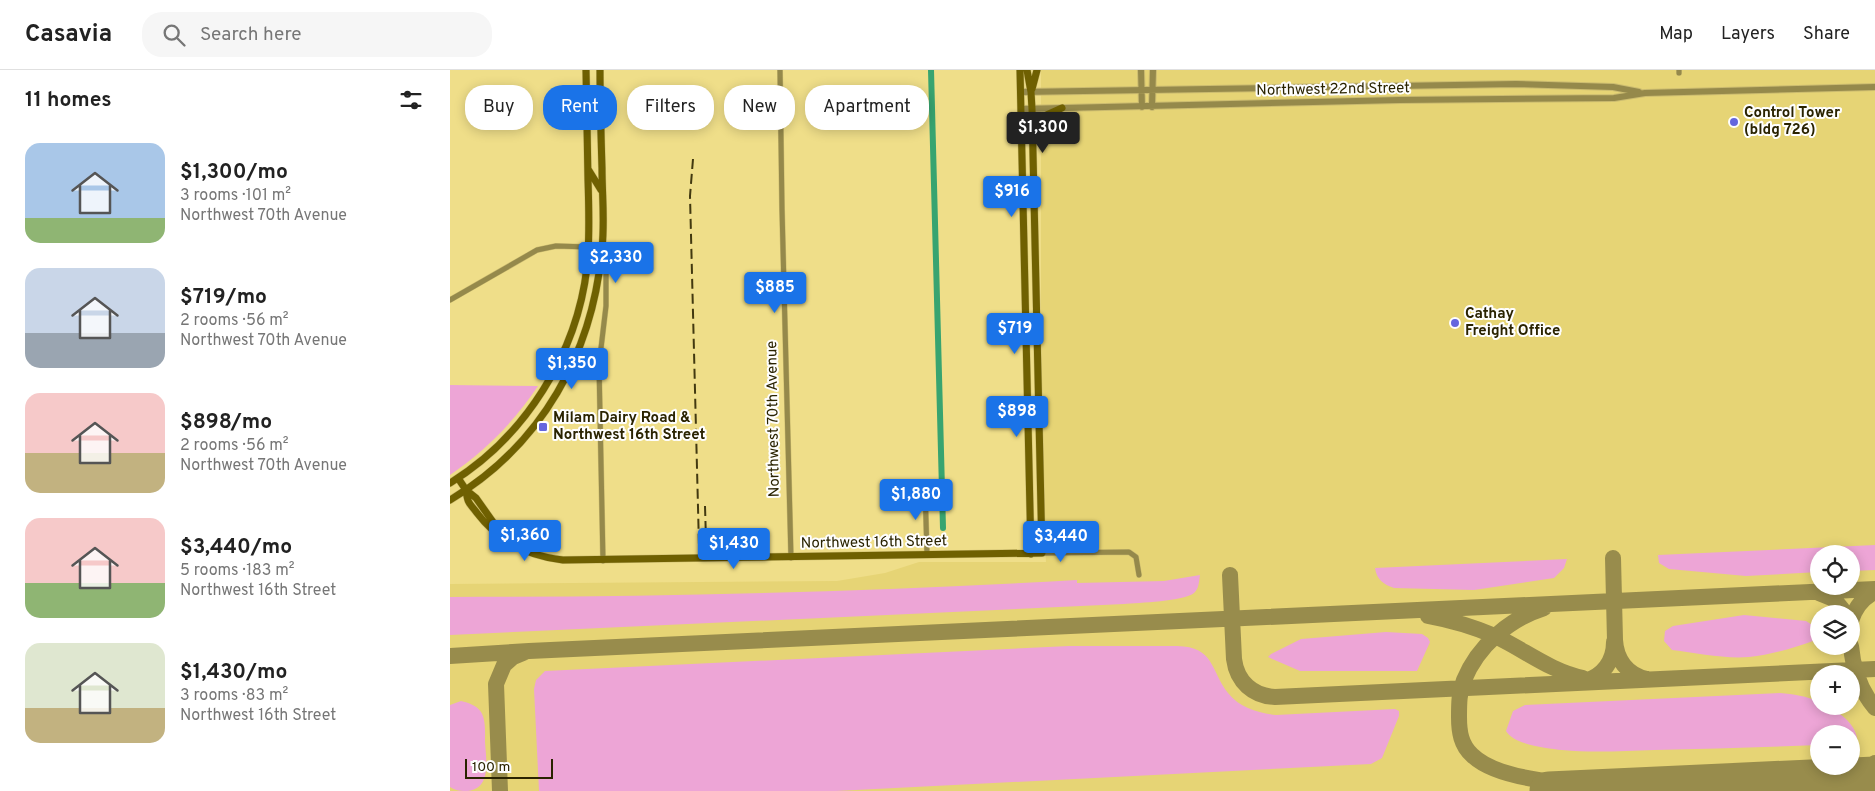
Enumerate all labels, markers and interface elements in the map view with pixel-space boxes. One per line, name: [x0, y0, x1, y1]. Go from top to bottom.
search box: [142, 12, 492, 57]
text: Casavia: [25, 20, 112, 50]
icon: search: [160, 21, 188, 49]
text: Search here: [200, 23, 302, 47]
text: Map: [1659, 23, 1693, 46]
text: Layers: [1721, 23, 1775, 46]
text: Share: [1803, 23, 1850, 46]
street label: Northwest 22nd Street: [1256, 79, 1410, 101]
chip: Buy: [465, 85, 533, 130]
chip: Rent: [543, 85, 617, 130]
chip: Filters: [627, 85, 714, 130]
chip: New: [724, 85, 795, 130]
chip: Apartment: [805, 85, 929, 130]
icon: filters: [397, 86, 425, 114]
text: 11 homes: [25, 87, 112, 114]
place label: Control Tower (bldg 726): [1744, 104, 1841, 140]
pin: $1,300: [1002, 112, 1084, 154]
marker: Control Tower (bldg 726): [1728, 116, 1740, 128]
text: $1,300: [1018, 118, 1068, 138]
text: $1,300/mo: [180, 159, 288, 186]
icon: home: [65, 163, 125, 223]
pin: $916: [982, 176, 1042, 218]
text: $916: [994, 182, 1030, 202]
text: 3 rooms · 101 m²: [180, 186, 291, 206]
text: Northwest 70th Avenue: [180, 206, 347, 226]
pin: $2,330: [575, 242, 657, 284]
text: $2,330: [590, 248, 642, 268]
pin: $885: [745, 272, 805, 314]
text: $885: [755, 278, 795, 298]
text: $719/mo: [180, 284, 267, 311]
icon: home: [65, 288, 125, 348]
place label: Cathay Freight Office: [1465, 305, 1560, 341]
text: 2 rooms · 56 m²: [180, 311, 289, 331]
pin: $719: [985, 312, 1045, 355]
marker: Cathay Freight Office: [1449, 317, 1461, 329]
text: $719: [998, 319, 1032, 339]
text: Northwest 70th Avenue: [180, 331, 347, 351]
street label: Northwest 70th Avenue: [763, 341, 785, 497]
pin: $1,350: [531, 348, 613, 390]
text: $1,350: [547, 354, 597, 374]
pin: $898: [987, 396, 1047, 438]
text: $898: [997, 402, 1037, 422]
text: $898/mo: [180, 409, 272, 436]
place label: Milam Dairy Road & Northwest 16th Street: [553, 409, 706, 445]
icon: home: [65, 413, 125, 473]
marker: Milam Dairy Road & Northwest 16th Street: [537, 421, 549, 433]
text: 2 rooms · 56 m²: [180, 436, 289, 456]
text: Northwest 70th Avenue: [180, 456, 347, 476]
pin: $1,880: [875, 478, 957, 521]
text: $1,880: [891, 485, 941, 505]
pin: $1,360: [484, 520, 566, 562]
pin: $3,440: [1020, 520, 1102, 563]
text: $1,360: [500, 526, 550, 546]
text: $3,440: [1034, 527, 1088, 547]
pin: $1,430: [693, 528, 775, 570]
street label: Northwest 16th Street: [801, 532, 947, 554]
text: $3,440/mo: [180, 534, 292, 561]
text: $1,430: [709, 534, 759, 554]
icon: home: [65, 538, 125, 598]
map controls: [1810, 545, 1860, 775]
button: locate: [1810, 545, 1860, 595]
text: 5 rooms · 183 m²: [180, 561, 295, 581]
text: Northwest 16th Street: [180, 581, 336, 601]
button: layers: [1810, 605, 1860, 655]
text: $1,430/mo: [180, 659, 288, 686]
icon: home: [65, 663, 125, 723]
button: +: [1810, 665, 1860, 715]
text: 3 rooms · 83 m²: [180, 686, 288, 706]
text: Northwest 16th Street: [180, 706, 336, 726]
button: −: [1810, 725, 1860, 775]
scale bar: [465, 756, 552, 779]
text: 100 m: [472, 759, 510, 776]

